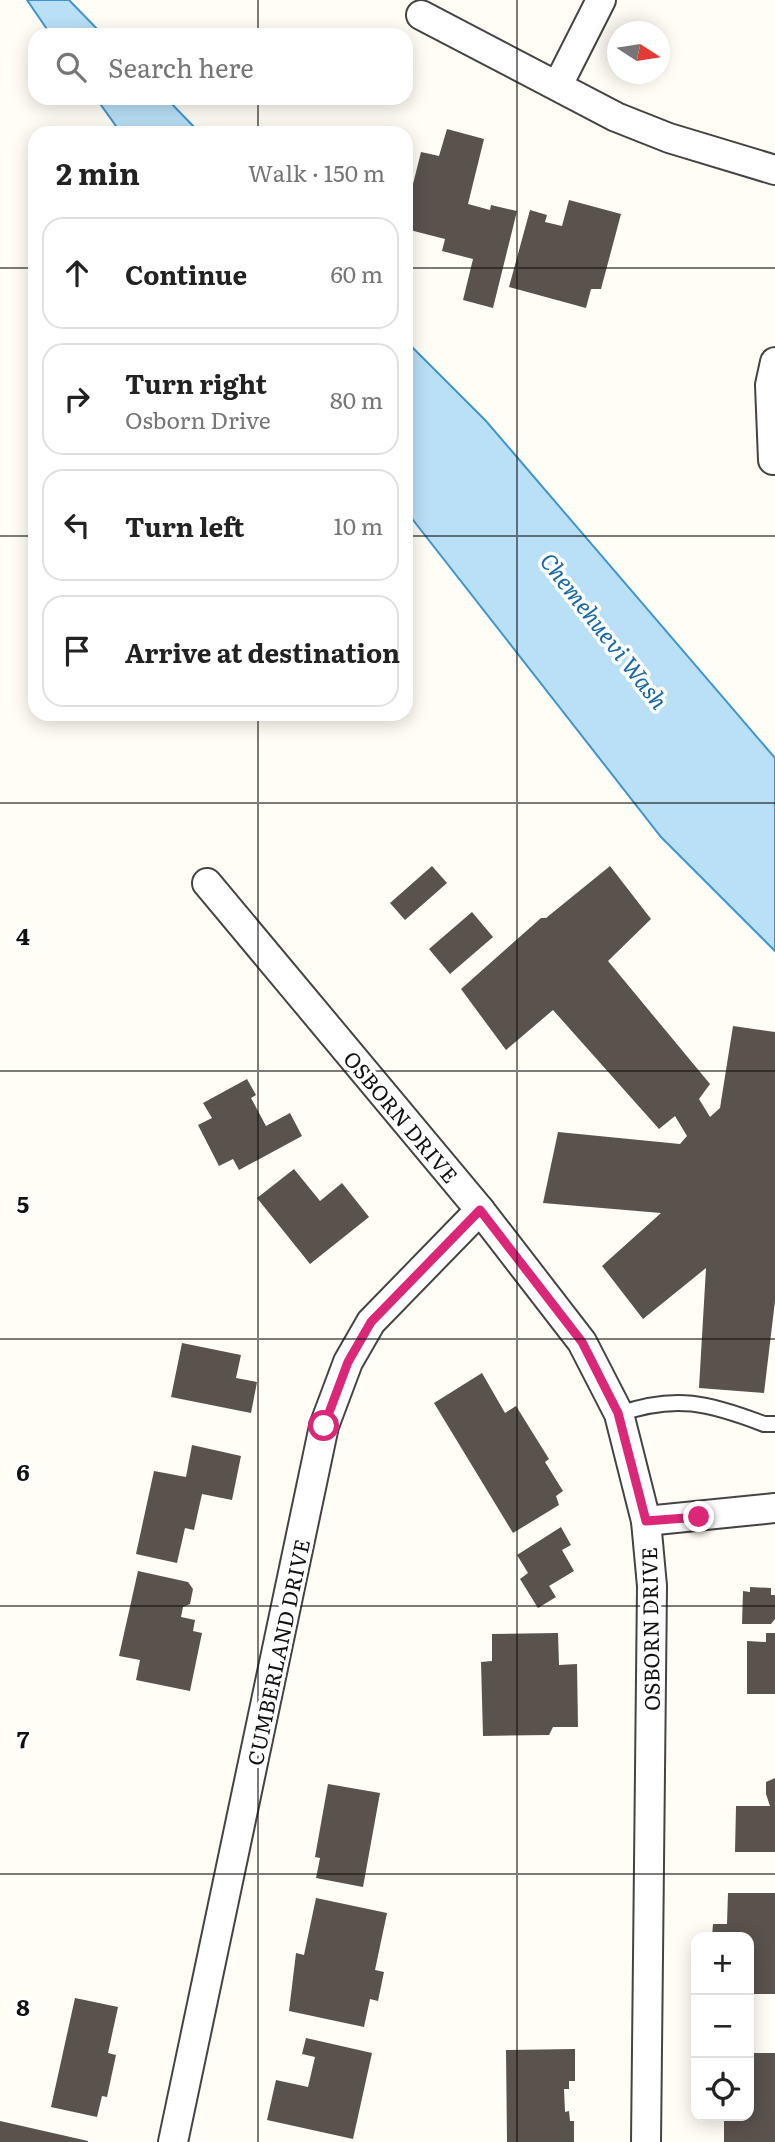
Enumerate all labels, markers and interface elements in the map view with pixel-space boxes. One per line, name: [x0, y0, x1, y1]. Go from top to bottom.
north arrow: [607, 21, 670, 84]
search box: [28, 28, 413, 105]
text: Search here: [108, 47, 254, 86]
icon: search: [52, 48, 90, 86]
text: 2 min: [56, 150, 140, 194]
text: Walk · 150 m: [248, 155, 385, 189]
icon: ahead: [58, 254, 96, 292]
text: Continue: [125, 254, 247, 293]
text: 60 m: [330, 256, 383, 290]
text: Turn right: [125, 363, 267, 402]
icon: right: [58, 380, 96, 418]
text: 80 m: [330, 382, 383, 416]
text: Osborn Drive: [125, 402, 271, 436]
icon: left: [58, 506, 96, 544]
text: Turn left: [125, 506, 244, 545]
text: 10 m: [333, 508, 383, 542]
water label: Chemehuevi Wash: [533, 545, 677, 716]
icon: arrive: [58, 632, 96, 670]
text: Arrive at destination: [125, 632, 400, 671]
text: 4: [16, 918, 30, 952]
street label: OSBORN DRIVE: [337, 1043, 467, 1189]
text: 5: [17, 1186, 29, 1220]
route start: [308, 1410, 339, 1441]
text: 6: [16, 1454, 30, 1488]
route end: [683, 1501, 714, 1532]
street label: CUMBERLAND DRIVE: [238, 1536, 316, 1768]
street label: OSBORN DRIVE: [632, 1547, 666, 1711]
text: 7: [17, 1721, 30, 1755]
map controls: [691, 1932, 754, 2121]
button: +: [691, 1932, 754, 1995]
text: 8: [16, 1989, 30, 2023]
button: −: [691, 1995, 754, 2058]
button: locate: [691, 2058, 754, 2121]

